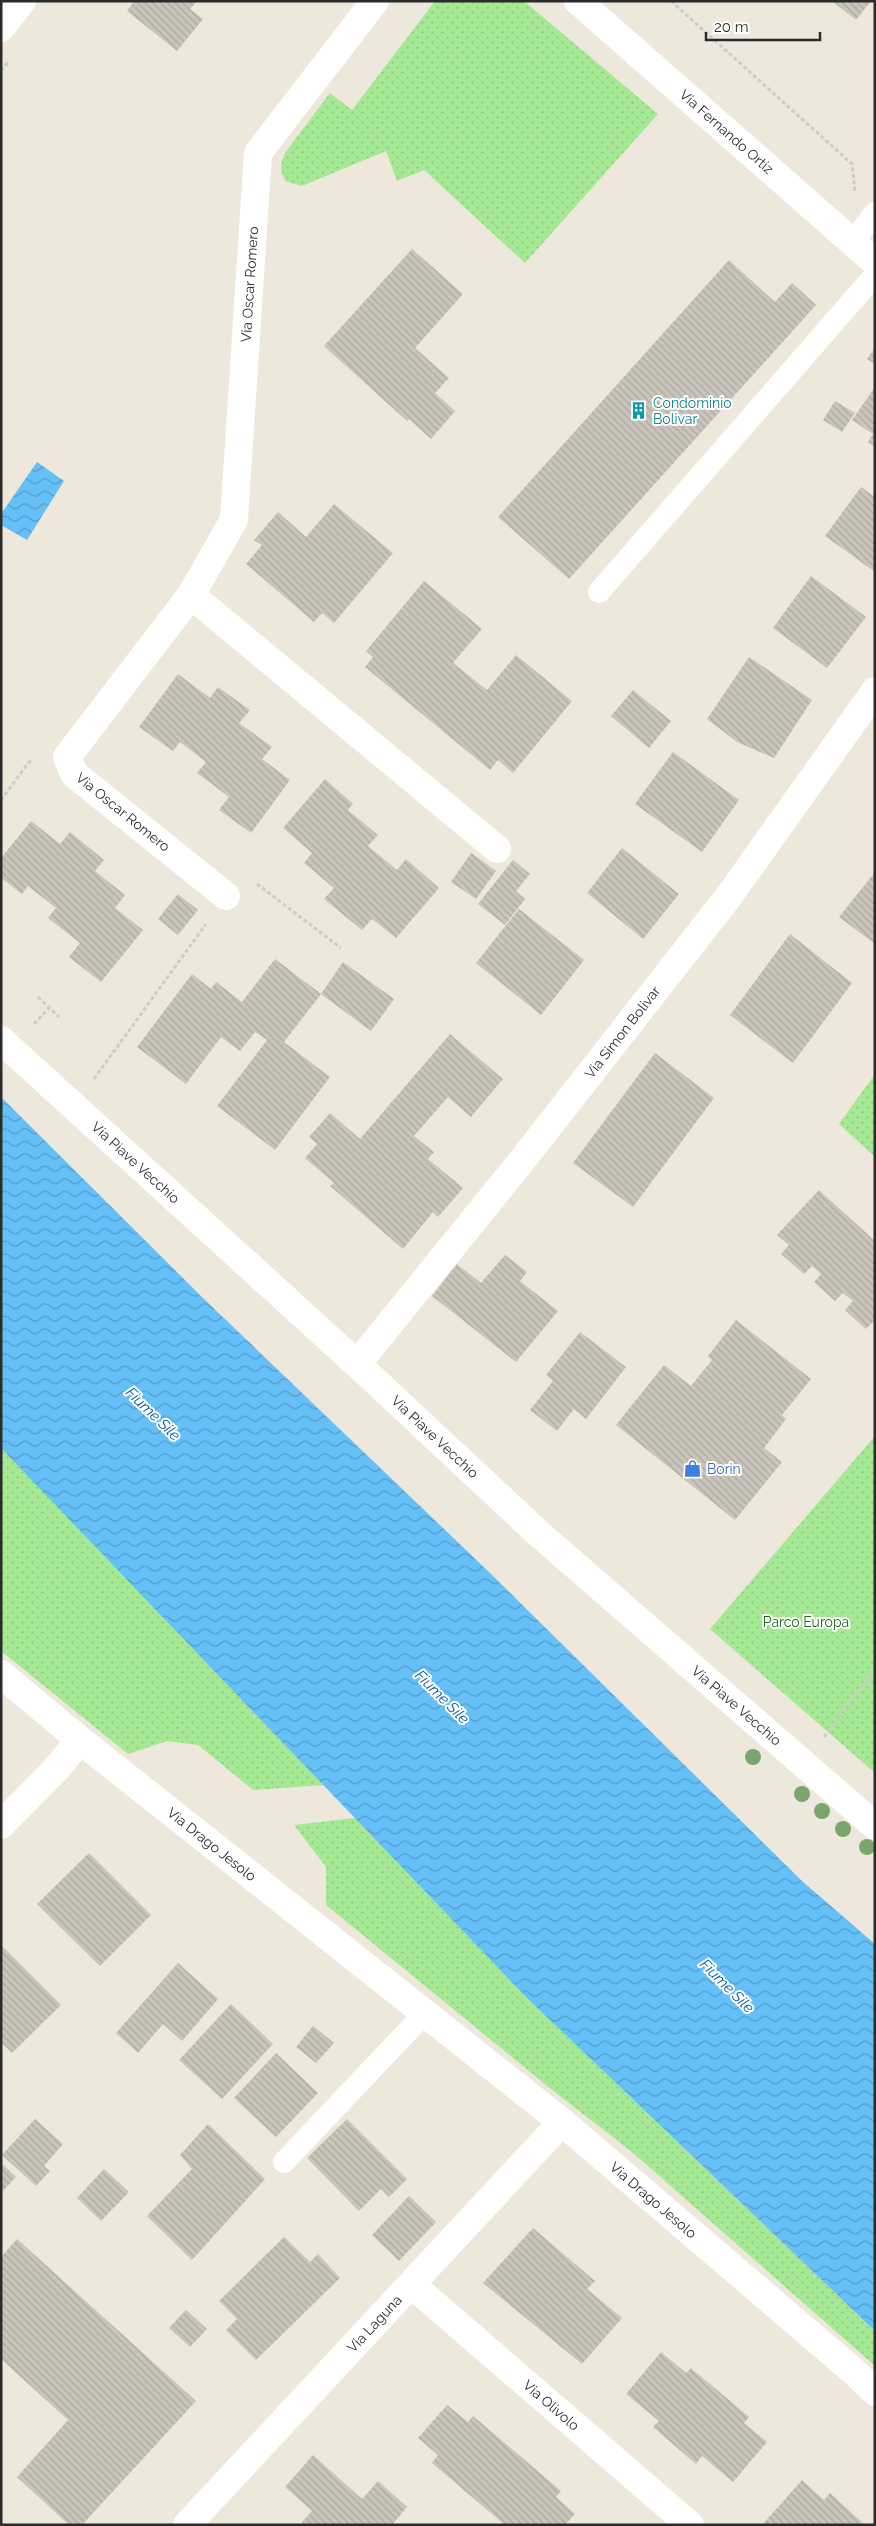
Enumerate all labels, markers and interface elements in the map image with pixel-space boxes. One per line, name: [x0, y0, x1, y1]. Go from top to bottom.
scale bar: [706, 10, 820, 42]
text: 20 m: [714, 18, 749, 36]
street label: Via Fernando Ortiz: [677, 86, 777, 177]
street label: Via Oscar Romero: [238, 226, 261, 343]
place label: Condominio Bolivar: [653, 395, 732, 427]
building icon: Condominio Bolivar: [629, 401, 649, 421]
street label: Via Oscar Romero: [73, 769, 173, 855]
street label: Via Simon Bolivar: [581, 983, 664, 1081]
street label: Via Piave Vecchio: [88, 1118, 183, 1207]
water label: Fiume Sile: [122, 1384, 184, 1444]
street label: Via Piave Vecchio: [388, 1392, 482, 1481]
shop icon: Borin: [683, 1459, 703, 1479]
place label: Borin: [707, 1461, 741, 1477]
park label: Parco Europa: [763, 1614, 849, 1630]
street label: Via Piave Vecchio: [689, 1662, 784, 1749]
water label: Fiume Sile: [411, 1666, 473, 1728]
street label: Via Drago Jesolo: [164, 1804, 259, 1884]
water label: Fiume Sile: [696, 1955, 758, 2017]
street label: Via Drago Jesolo: [607, 2159, 700, 2241]
street label: Via Laguna: [344, 2292, 405, 2356]
street label: Via Olivolo: [520, 2377, 583, 2434]

